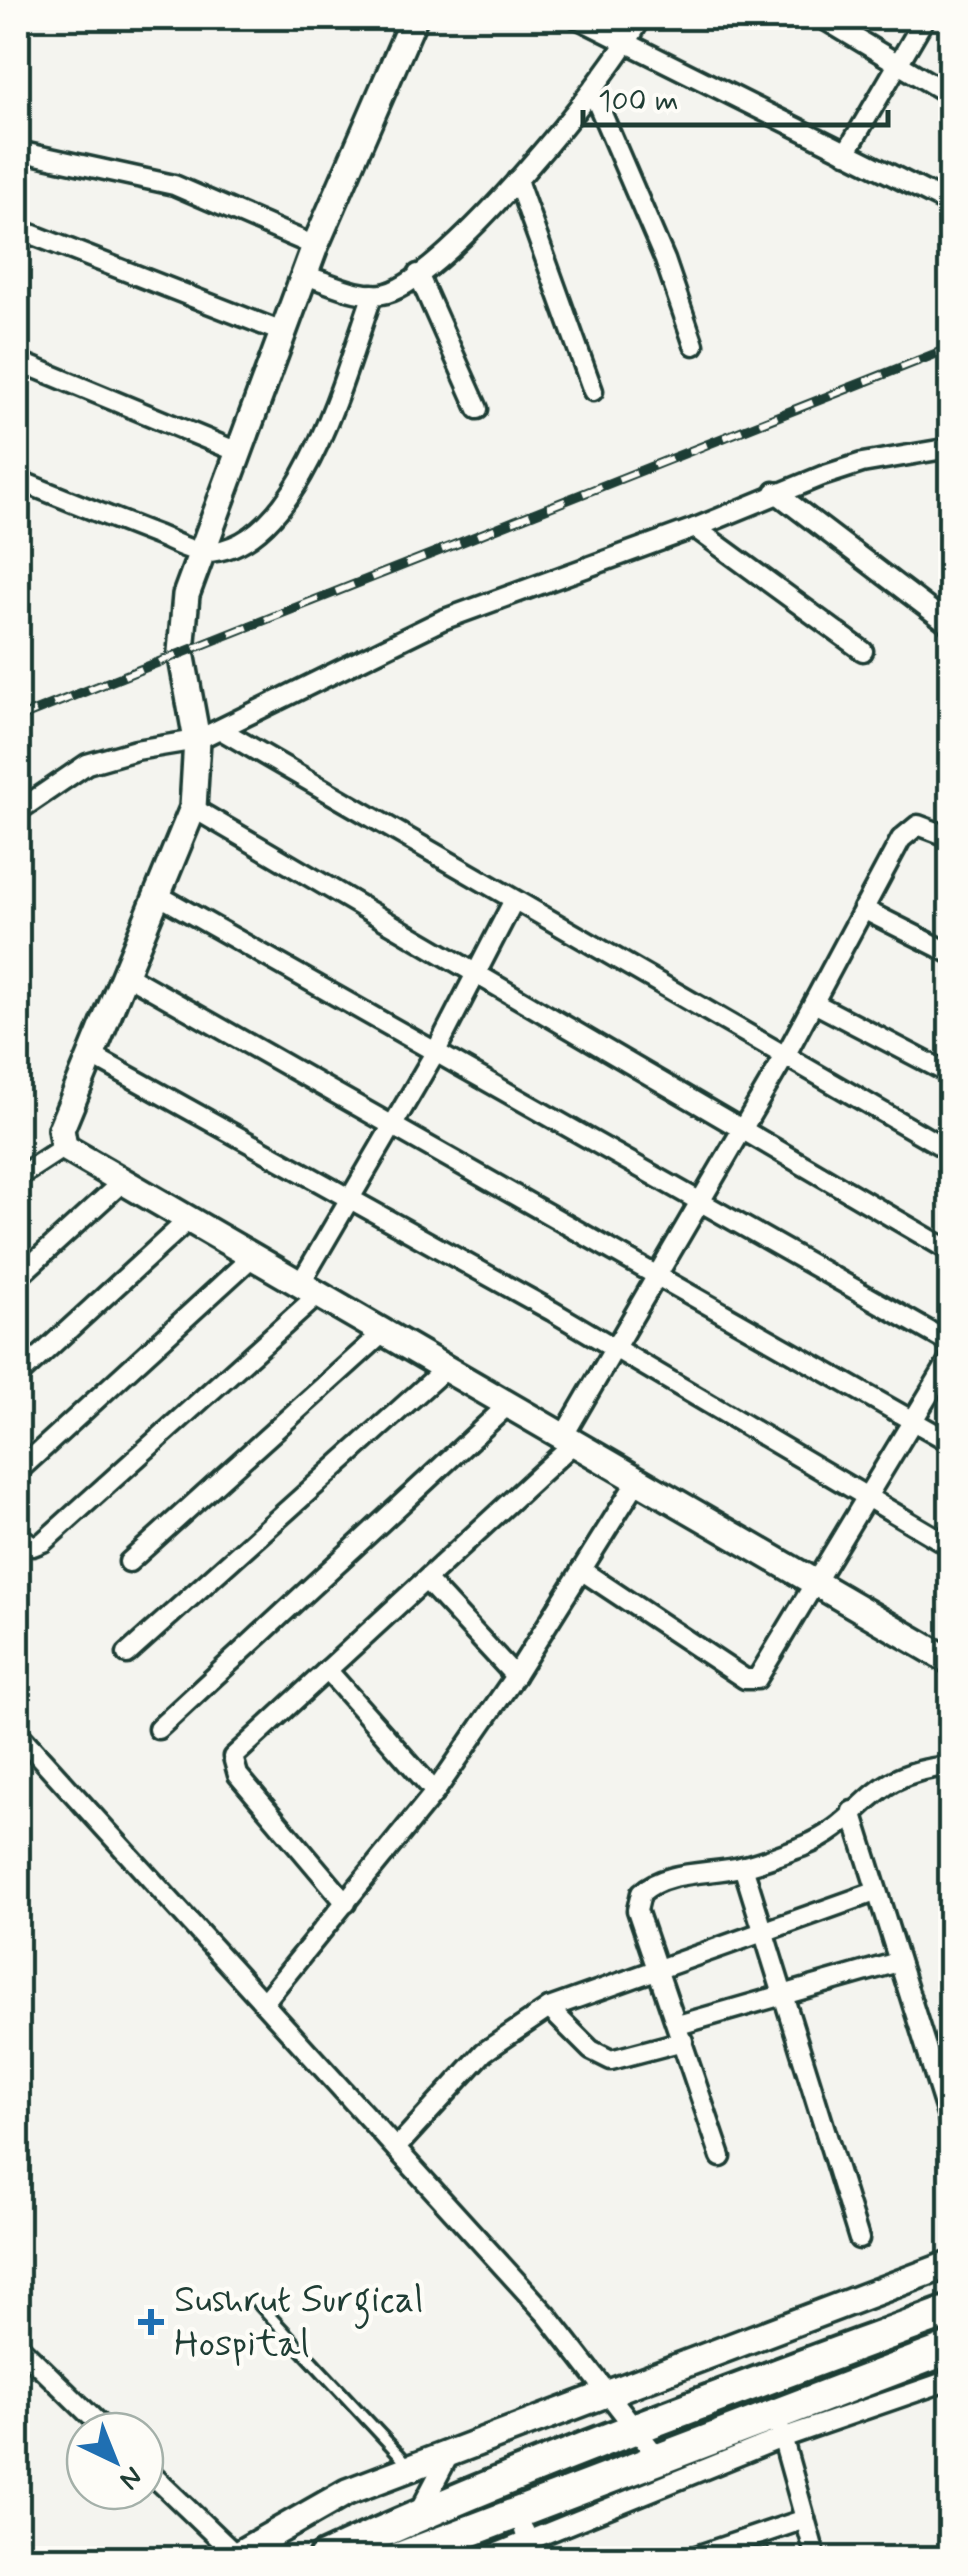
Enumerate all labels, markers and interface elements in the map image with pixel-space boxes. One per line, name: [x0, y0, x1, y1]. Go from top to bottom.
scale bar: [583, 65, 888, 127]
text: 100 m: [598, 82, 679, 121]
place label: Sushrut Surgical Hospital: [174, 2276, 424, 2369]
marker: Sushrut Surgical Hospital: [138, 2309, 164, 2335]
north arrow: [65, 2411, 165, 2511]
text: N: [111, 2458, 150, 2497]

